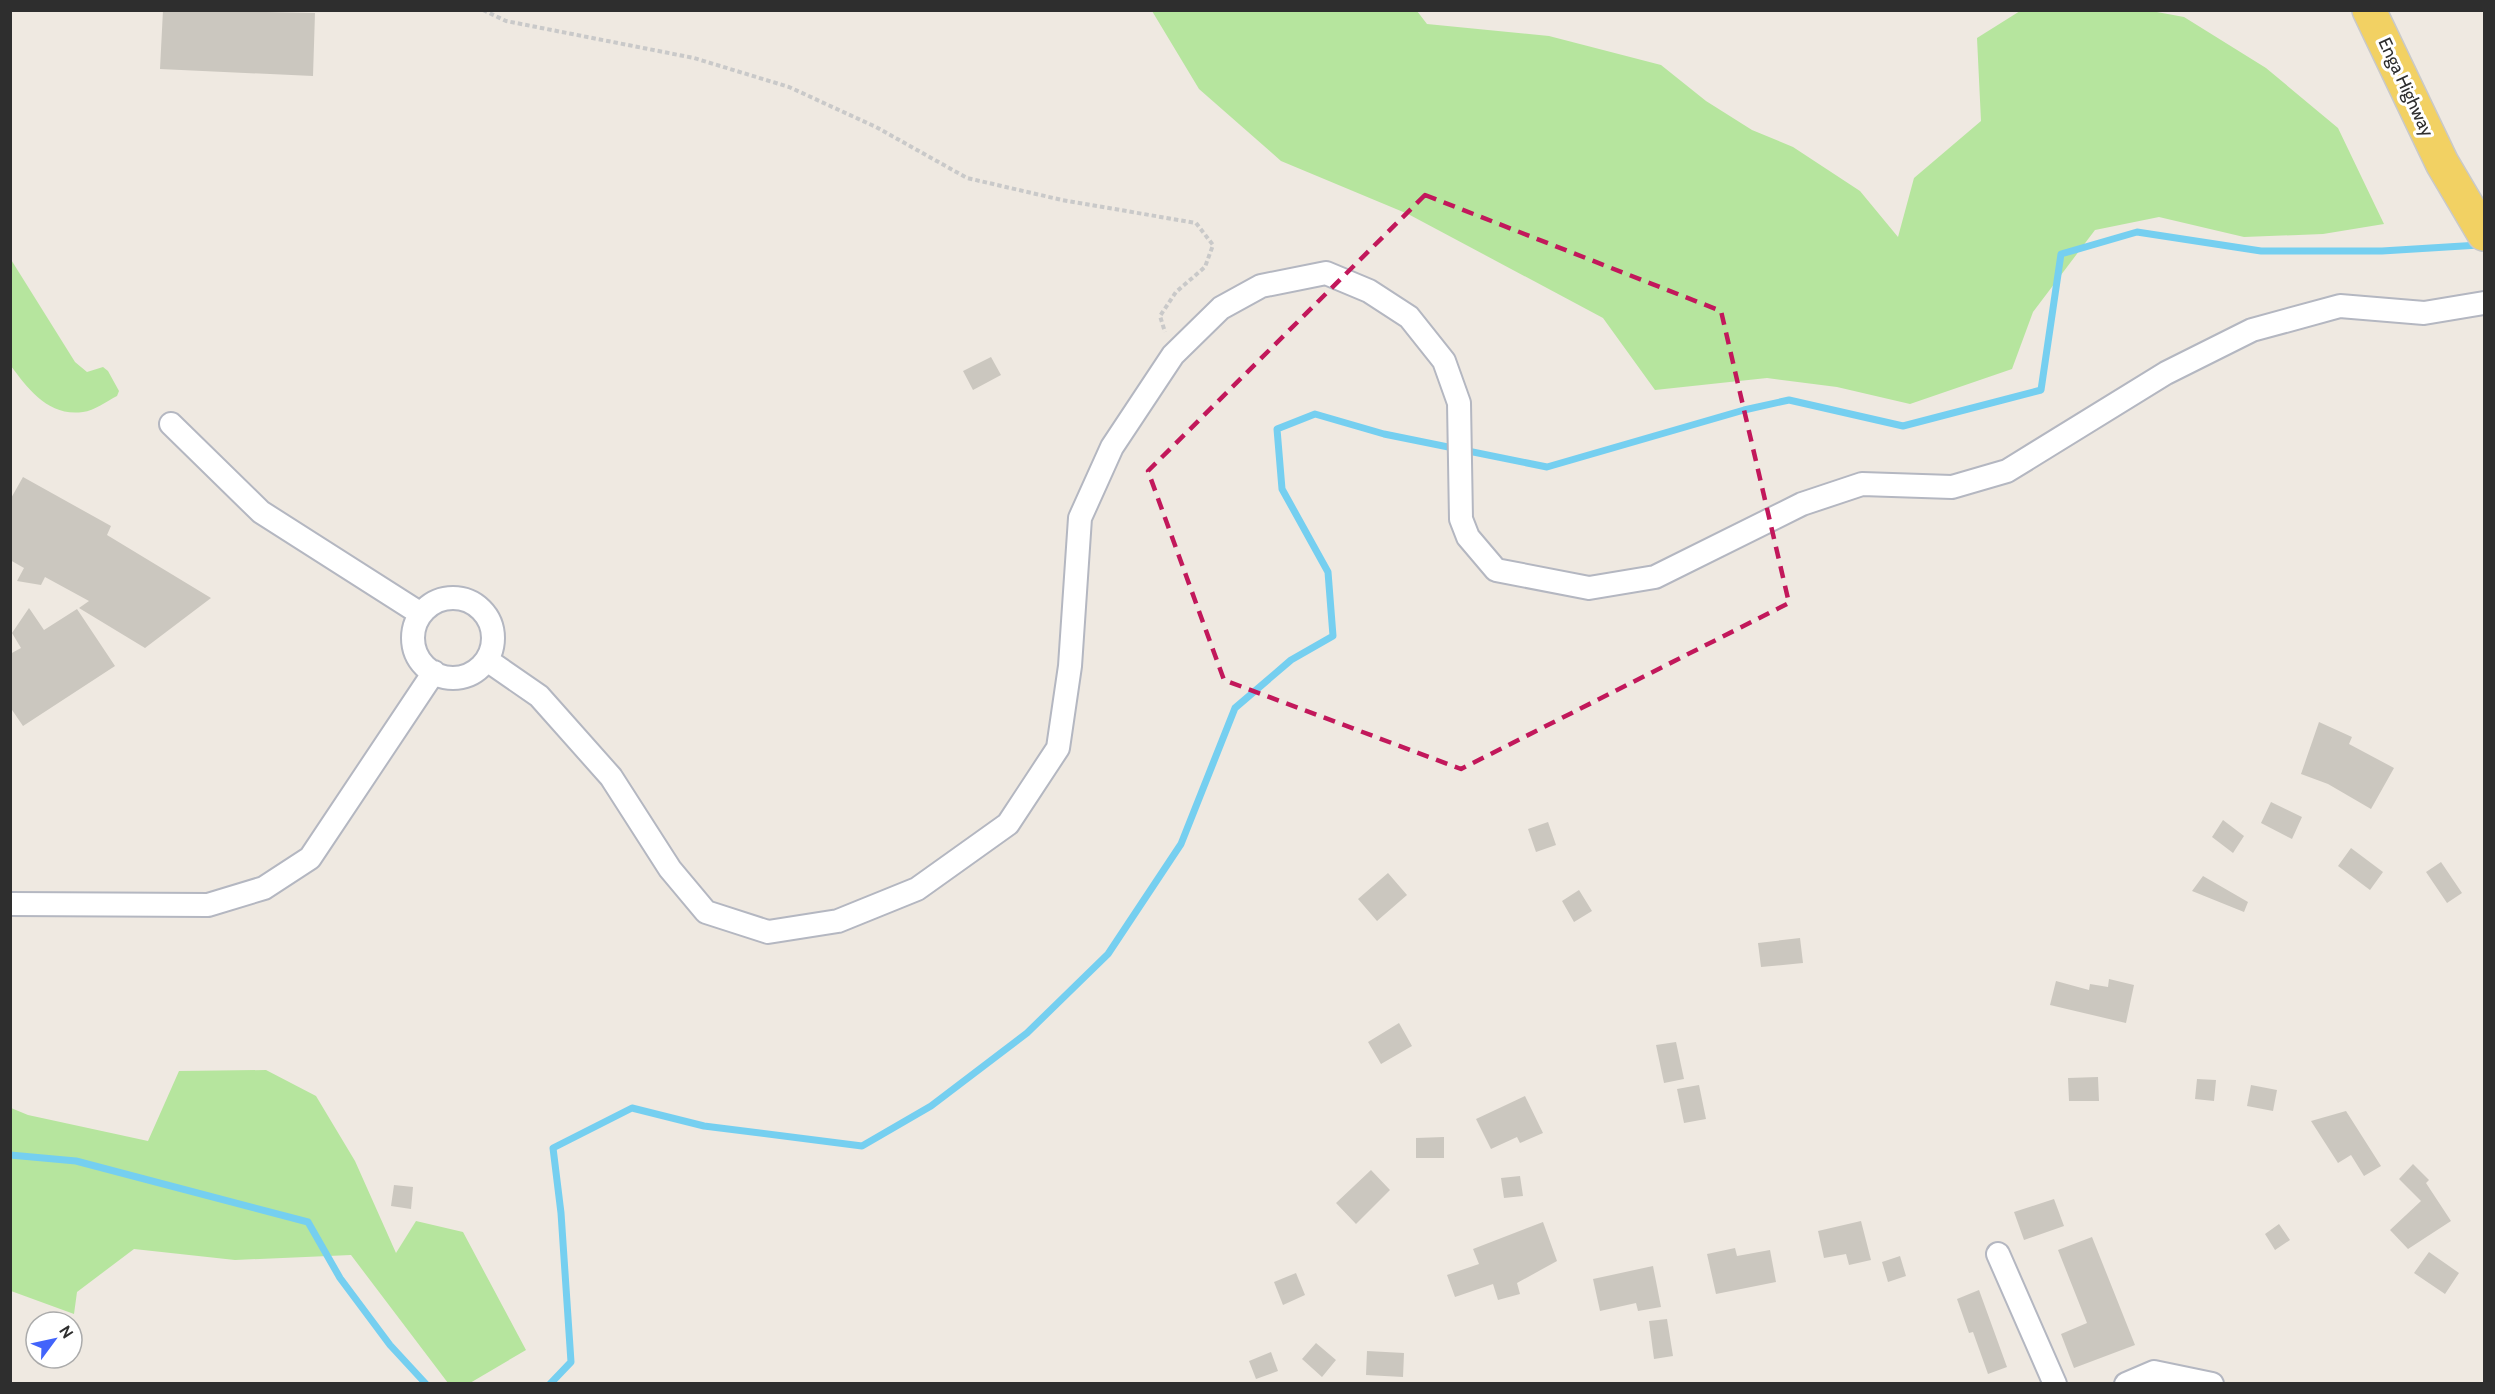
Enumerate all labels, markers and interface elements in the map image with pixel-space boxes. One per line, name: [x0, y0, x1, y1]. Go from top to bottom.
street label: Enga Highway: [2373, 34, 2439, 140]
north arrow: [24, 1310, 84, 1370]
text: N: [55, 1322, 77, 1342]

